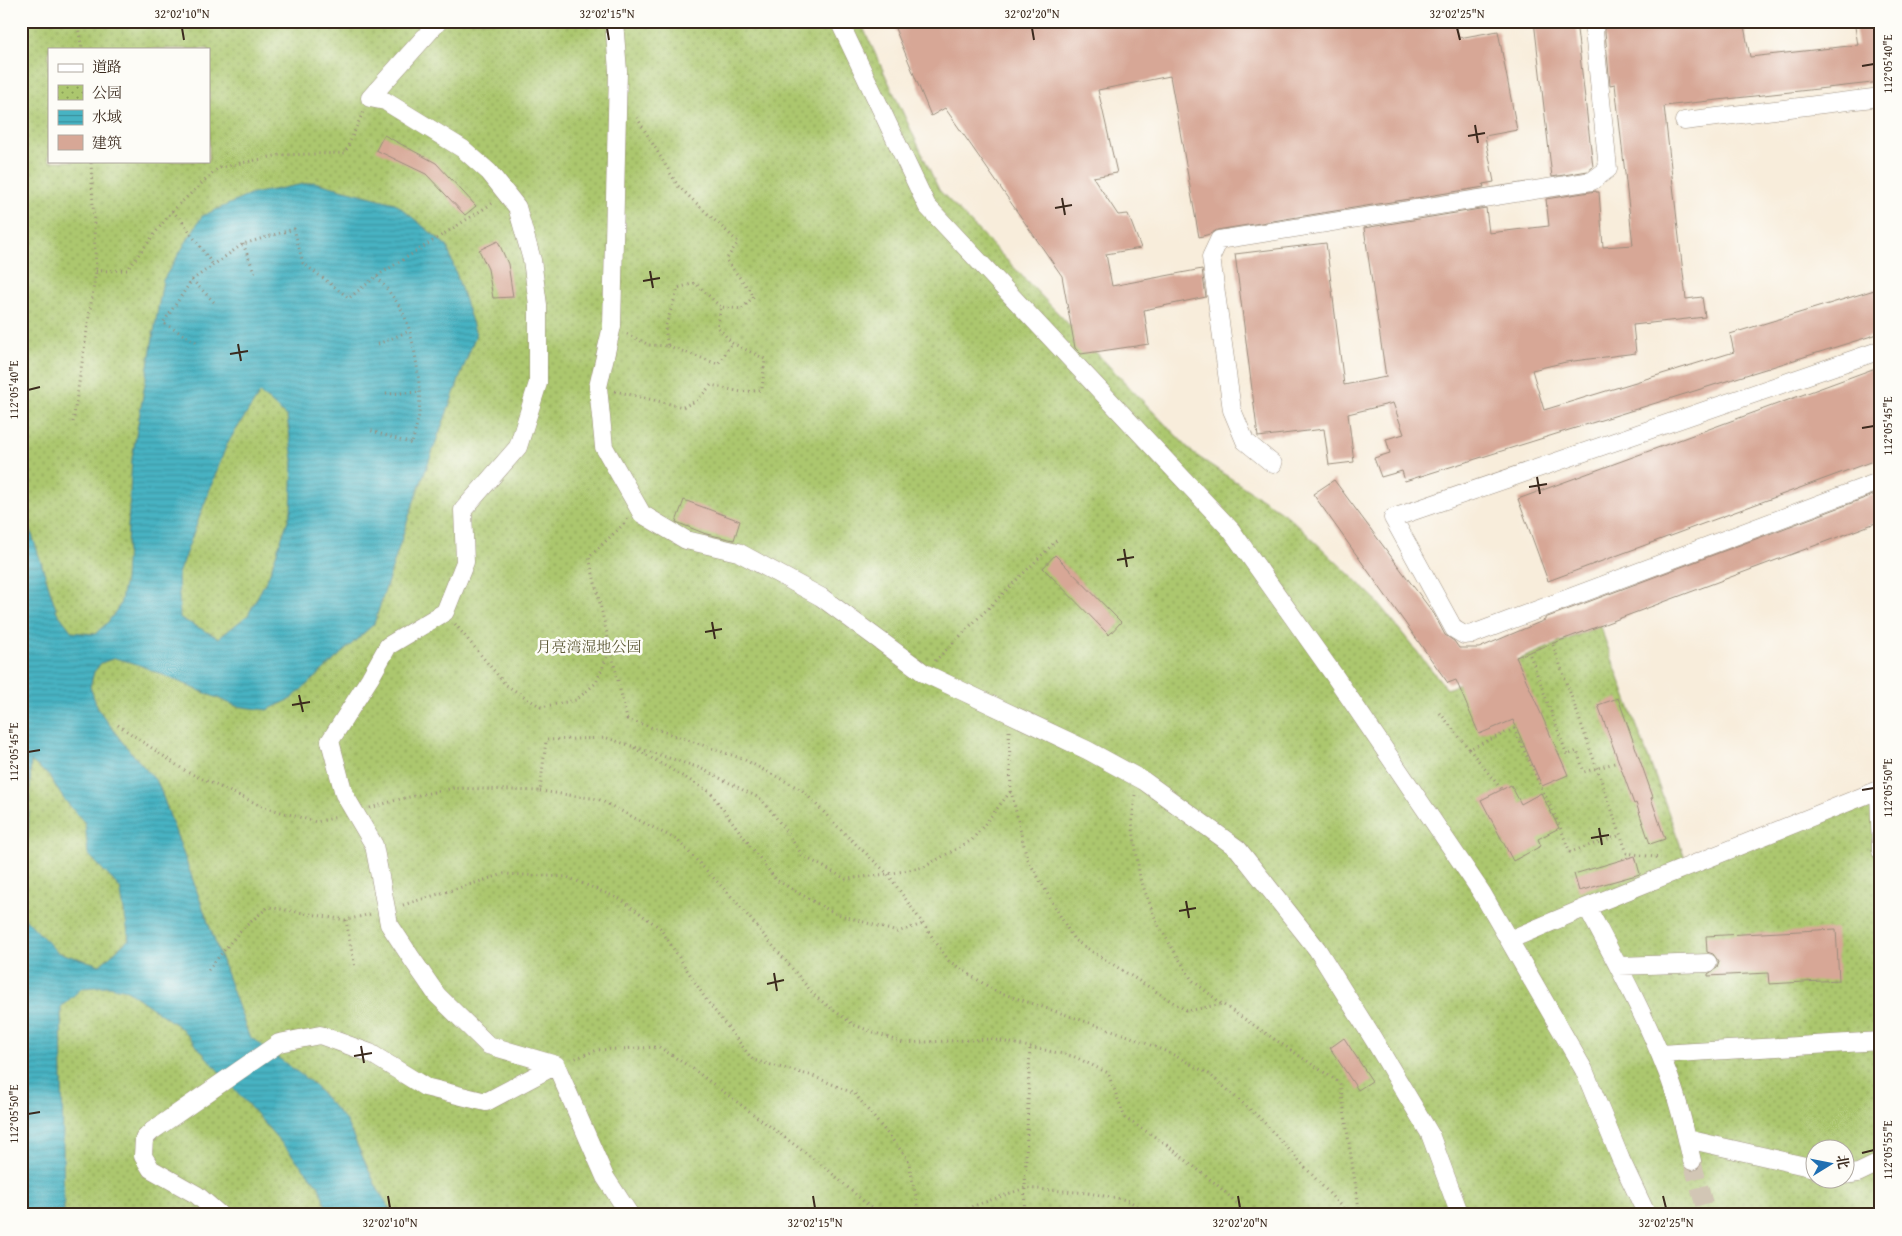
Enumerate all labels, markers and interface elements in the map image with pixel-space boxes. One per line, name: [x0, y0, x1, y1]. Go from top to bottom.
text: 32°02'10"N: [154, 5, 210, 22]
text: 32°02'15"N: [579, 5, 635, 22]
text: 32°02'20"N: [1004, 5, 1060, 22]
text: 32°02'25"N: [1429, 5, 1485, 22]
text: 112°05'40"E: [1879, 34, 1896, 94]
legend: [48, 48, 210, 162]
text: 道路: [92, 56, 122, 77]
text: 公园: [92, 82, 122, 103]
text: 水域: [92, 106, 122, 127]
text: 建筑: [92, 132, 122, 153]
text: 112°05'40"E: [5, 360, 22, 420]
text: 112°05'45"E: [1879, 396, 1896, 456]
park label: 月亮湾湿地公园: [536, 636, 642, 657]
text: 112°05'45"E: [5, 722, 22, 782]
text: 112°05'50"E: [1879, 758, 1896, 818]
text: 112°05'50"E: [5, 1084, 22, 1144]
text: 112°05'55"E: [1879, 1120, 1896, 1180]
north arrow: [1804, 1138, 1854, 1188]
text: 北: [1832, 1153, 1854, 1170]
text: 32°02'10"N: [362, 1214, 418, 1231]
text: 32°02'15"N: [787, 1214, 843, 1231]
text: 32°02'20"N: [1212, 1214, 1268, 1231]
text: 32°02'25"N: [1638, 1214, 1694, 1231]

